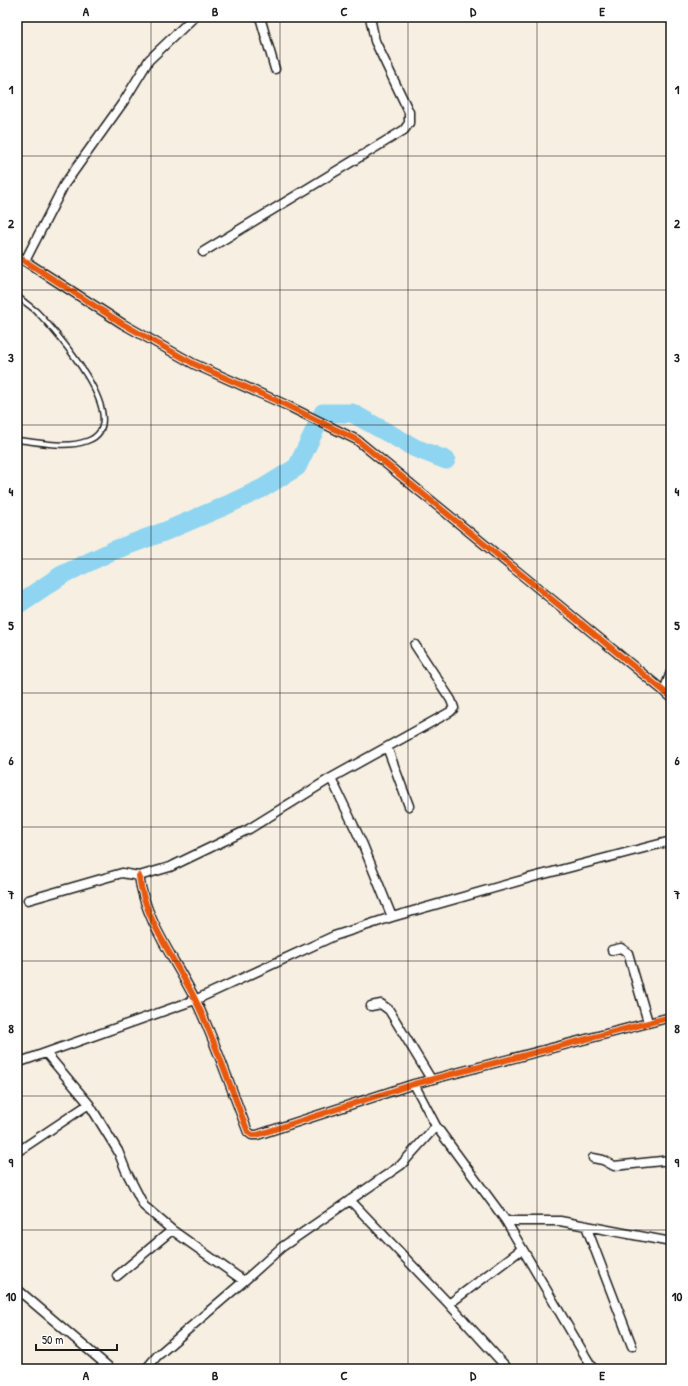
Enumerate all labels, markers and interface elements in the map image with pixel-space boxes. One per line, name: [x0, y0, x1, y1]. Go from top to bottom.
text: A: [83, 2, 90, 20]
text: B: [212, 2, 219, 20]
text: C: [340, 2, 348, 20]
text: D: [470, 2, 477, 20]
text: E: [599, 2, 605, 20]
text: 1: [9, 80, 14, 98]
text: 1: [675, 80, 680, 98]
text: 2: [8, 214, 15, 232]
text: 2: [674, 214, 681, 232]
text: 3: [8, 348, 14, 366]
text: 3: [674, 348, 680, 366]
text: 4: [9, 482, 14, 500]
text: 4: [675, 482, 680, 500]
text: 5: [8, 616, 14, 634]
text: 5: [674, 616, 680, 634]
text: 6: [8, 751, 14, 769]
text: 6: [674, 751, 680, 769]
text: 7: [7, 885, 15, 903]
text: 7: [673, 885, 681, 903]
text: 8: [8, 1019, 14, 1037]
text: 8: [674, 1019, 680, 1037]
text: 9: [9, 1153, 14, 1171]
text: 9: [675, 1153, 680, 1171]
text: 10: [6, 1287, 16, 1305]
text: 10: [672, 1287, 682, 1305]
scale bar: [36, 1326, 117, 1352]
text: 50 m: [42, 1331, 63, 1348]
text: A: [83, 1366, 90, 1384]
text: B: [212, 1366, 219, 1384]
text: C: [340, 1366, 348, 1384]
text: D: [470, 1366, 477, 1384]
text: E: [599, 1366, 605, 1384]

